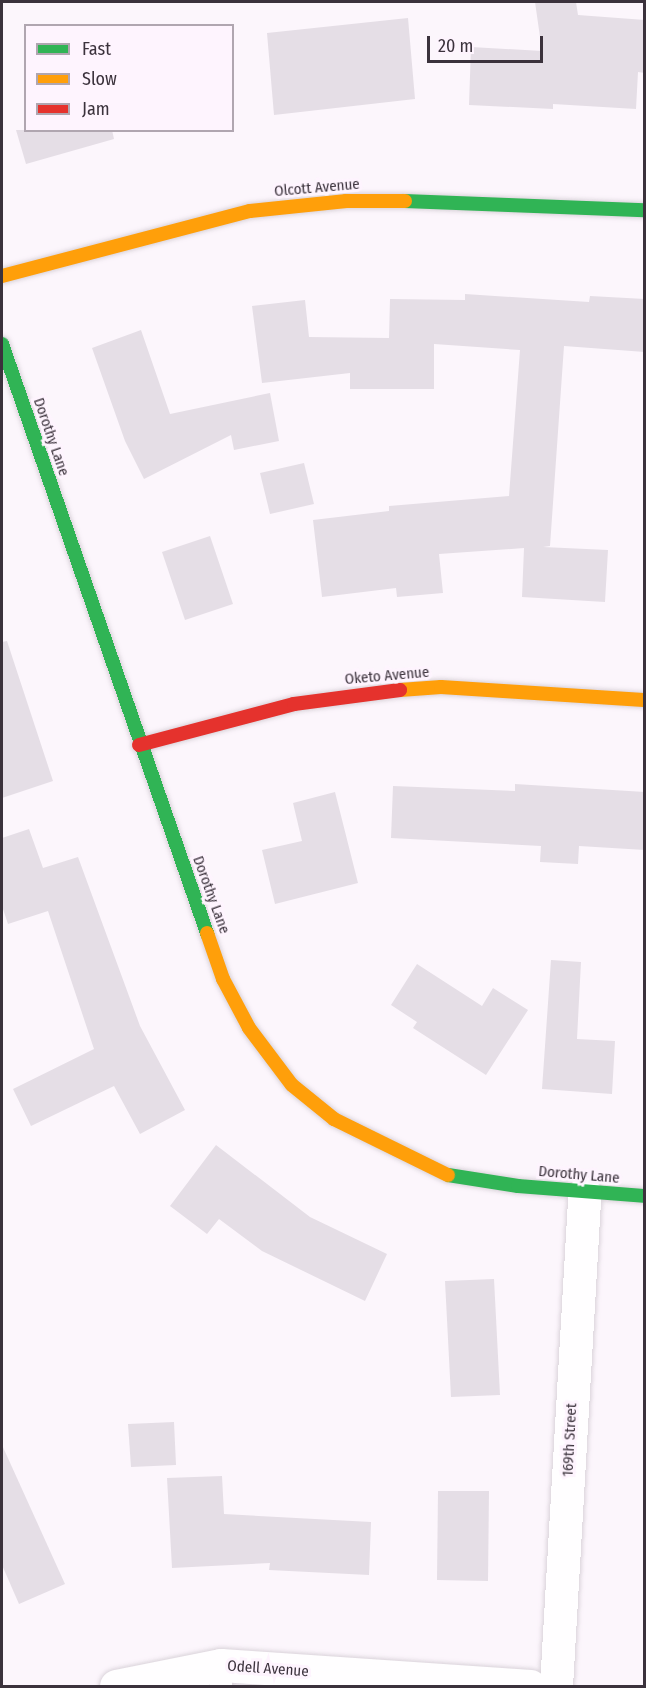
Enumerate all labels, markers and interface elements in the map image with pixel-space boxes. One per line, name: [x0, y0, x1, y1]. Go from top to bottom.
legend: [24, 24, 234, 132]
scale bar: [430, 24, 546, 62]
text: 20 m: [438, 35, 473, 57]
text: Fast: [82, 38, 111, 60]
text: Slow: [82, 68, 117, 90]
text: Jam: [82, 98, 110, 120]
street label: Olcott Avenue: [274, 175, 360, 201]
street label: Dorothy Lane: [29, 396, 73, 478]
street label: Oketo Avenue: [344, 663, 430, 689]
street label: Dorothy Lane: [189, 854, 233, 936]
street label: Dorothy Lane: [538, 1162, 620, 1188]
street label: 169th Street: [559, 1403, 581, 1477]
street label: Odell Avenue: [227, 1657, 309, 1681]

